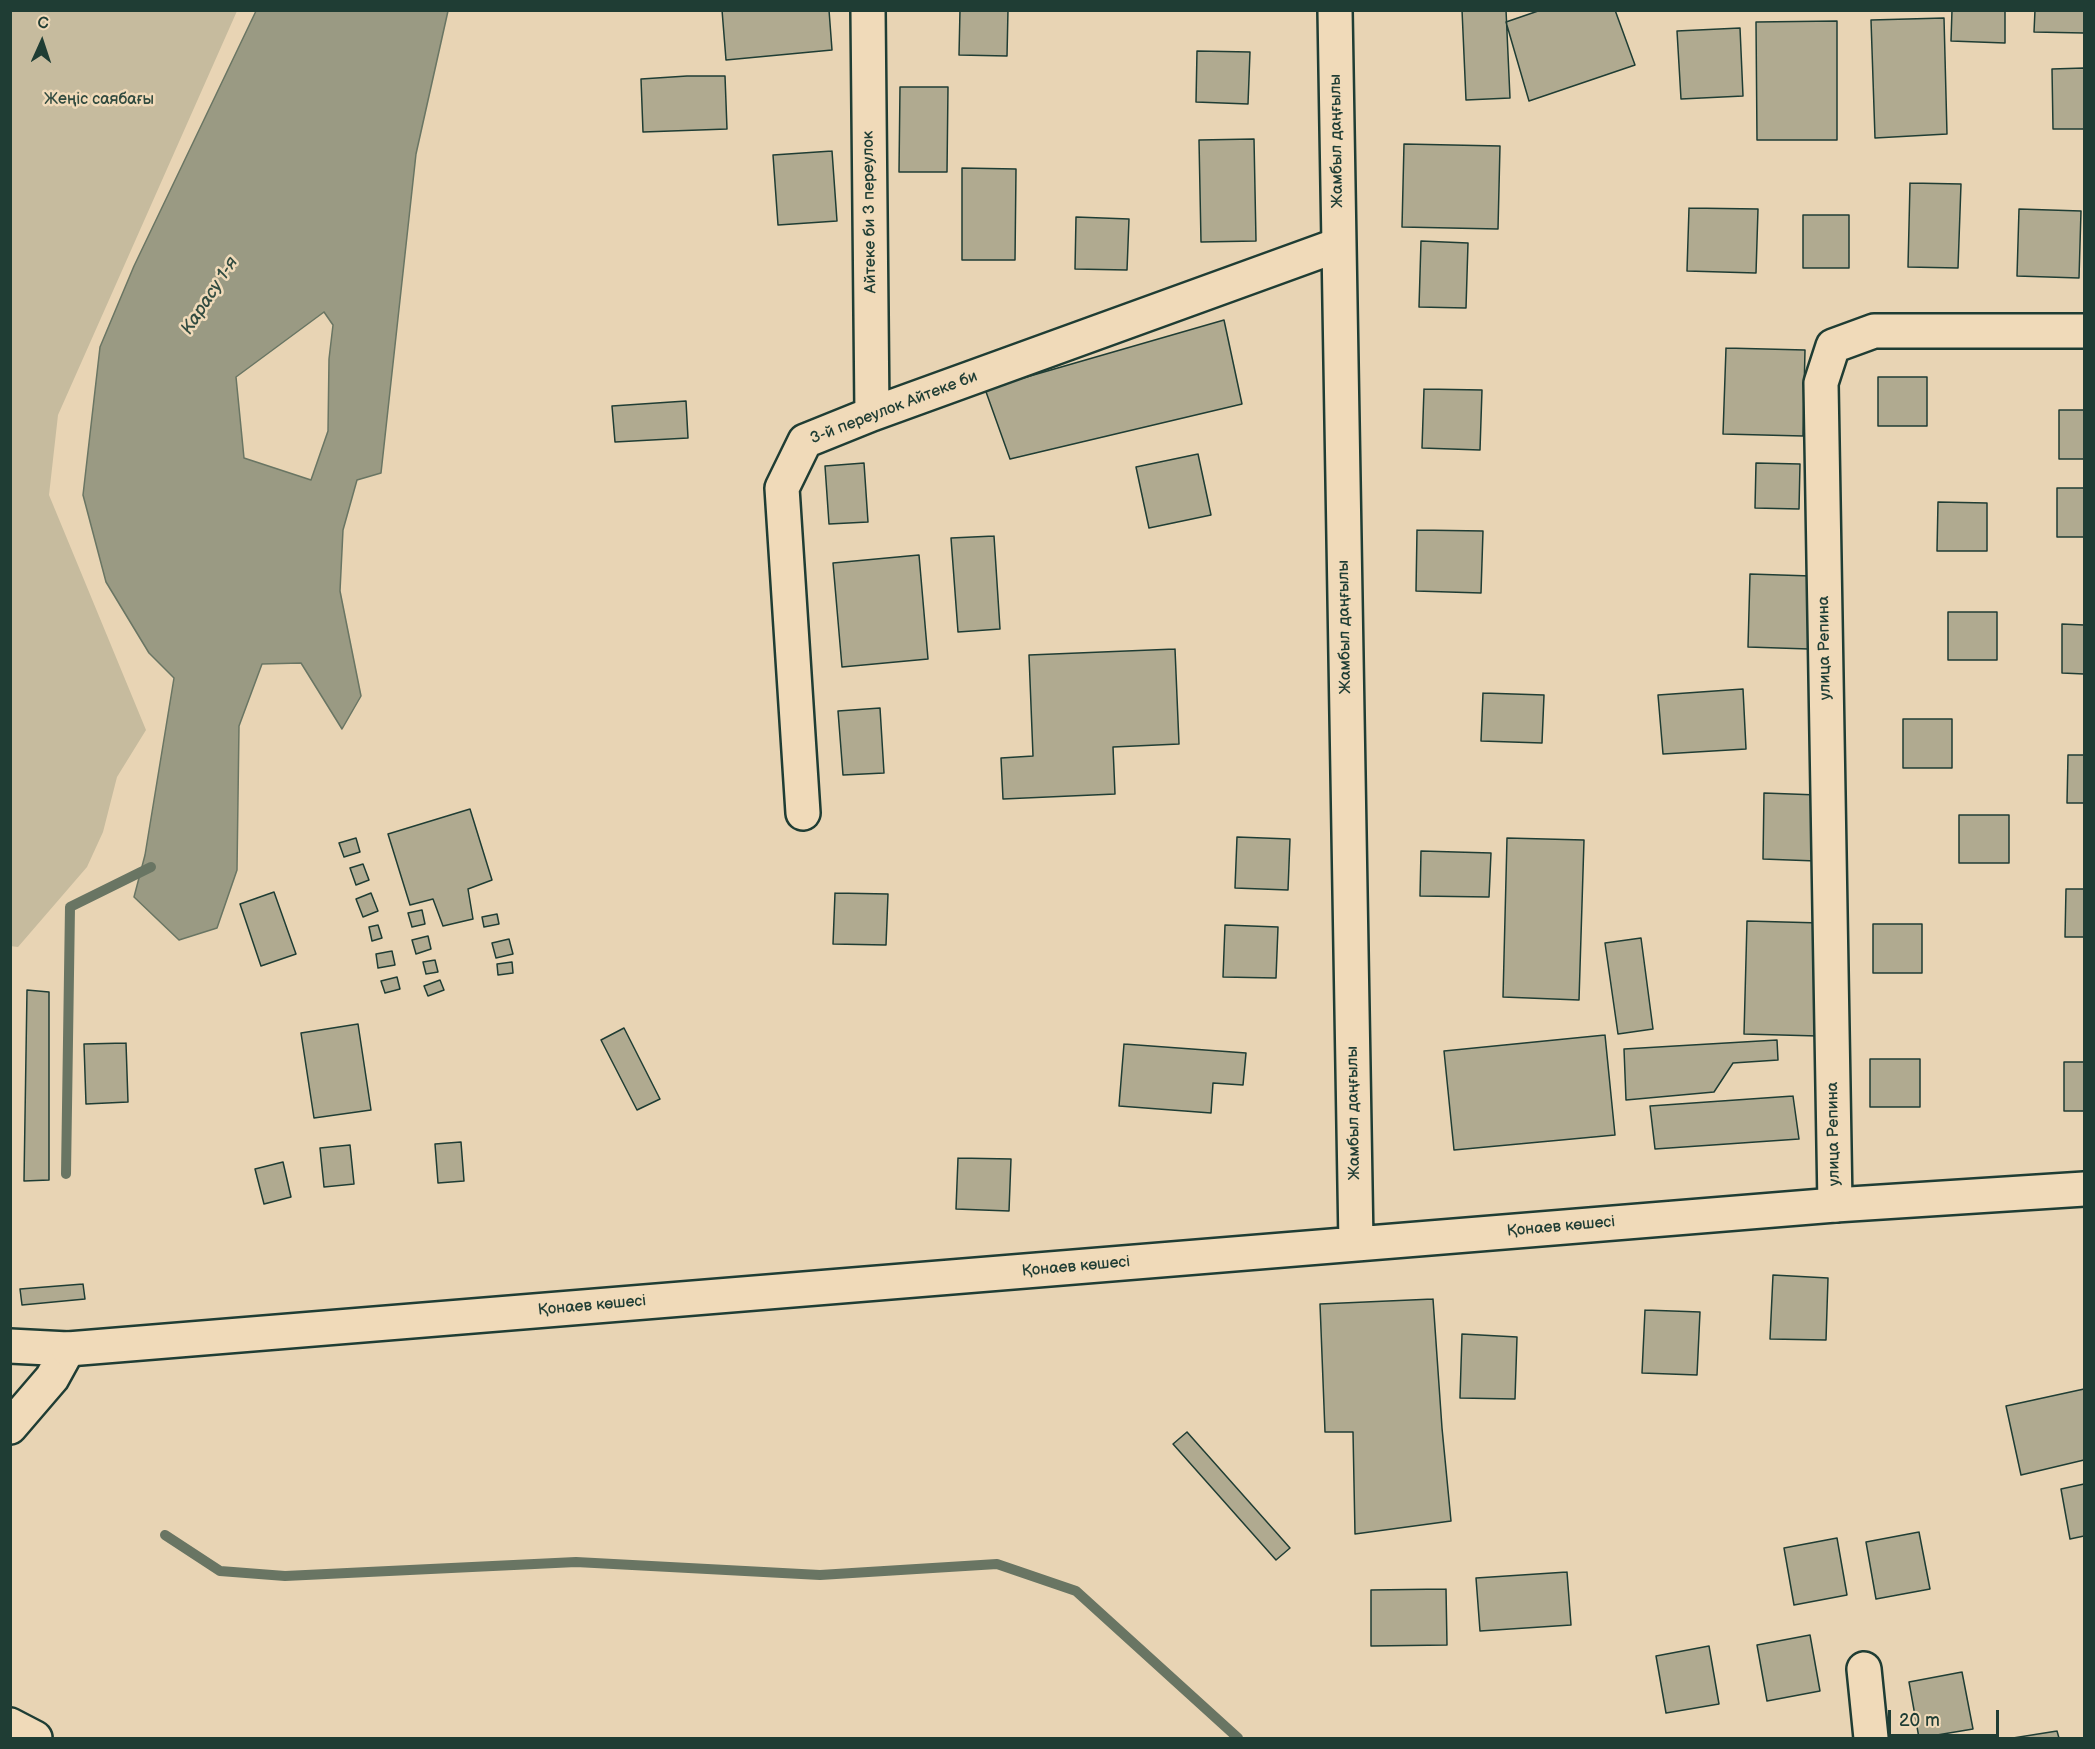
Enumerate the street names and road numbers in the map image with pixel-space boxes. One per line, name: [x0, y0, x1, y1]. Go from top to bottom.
street label: Жамбыл даңғылы: [1326, 74, 1348, 208]
street label: Айтеке би 3 переулок: [859, 131, 881, 293]
street label: 3-й переулок Айтеке би: [808, 367, 980, 449]
street label: Жамбыл даңғылы: [1334, 560, 1356, 694]
street label: улица Репина: [1814, 596, 1836, 700]
street label: Жамбыл даңғылы: [1343, 1046, 1365, 1180]
street label: улица Репина: [1823, 1082, 1845, 1186]
street label: Қонаев көшесі: [1506, 1213, 1616, 1241]
street label: Қонаев көшесі: [1021, 1253, 1131, 1281]
street label: Қонаев көшесі: [537, 1292, 647, 1320]

